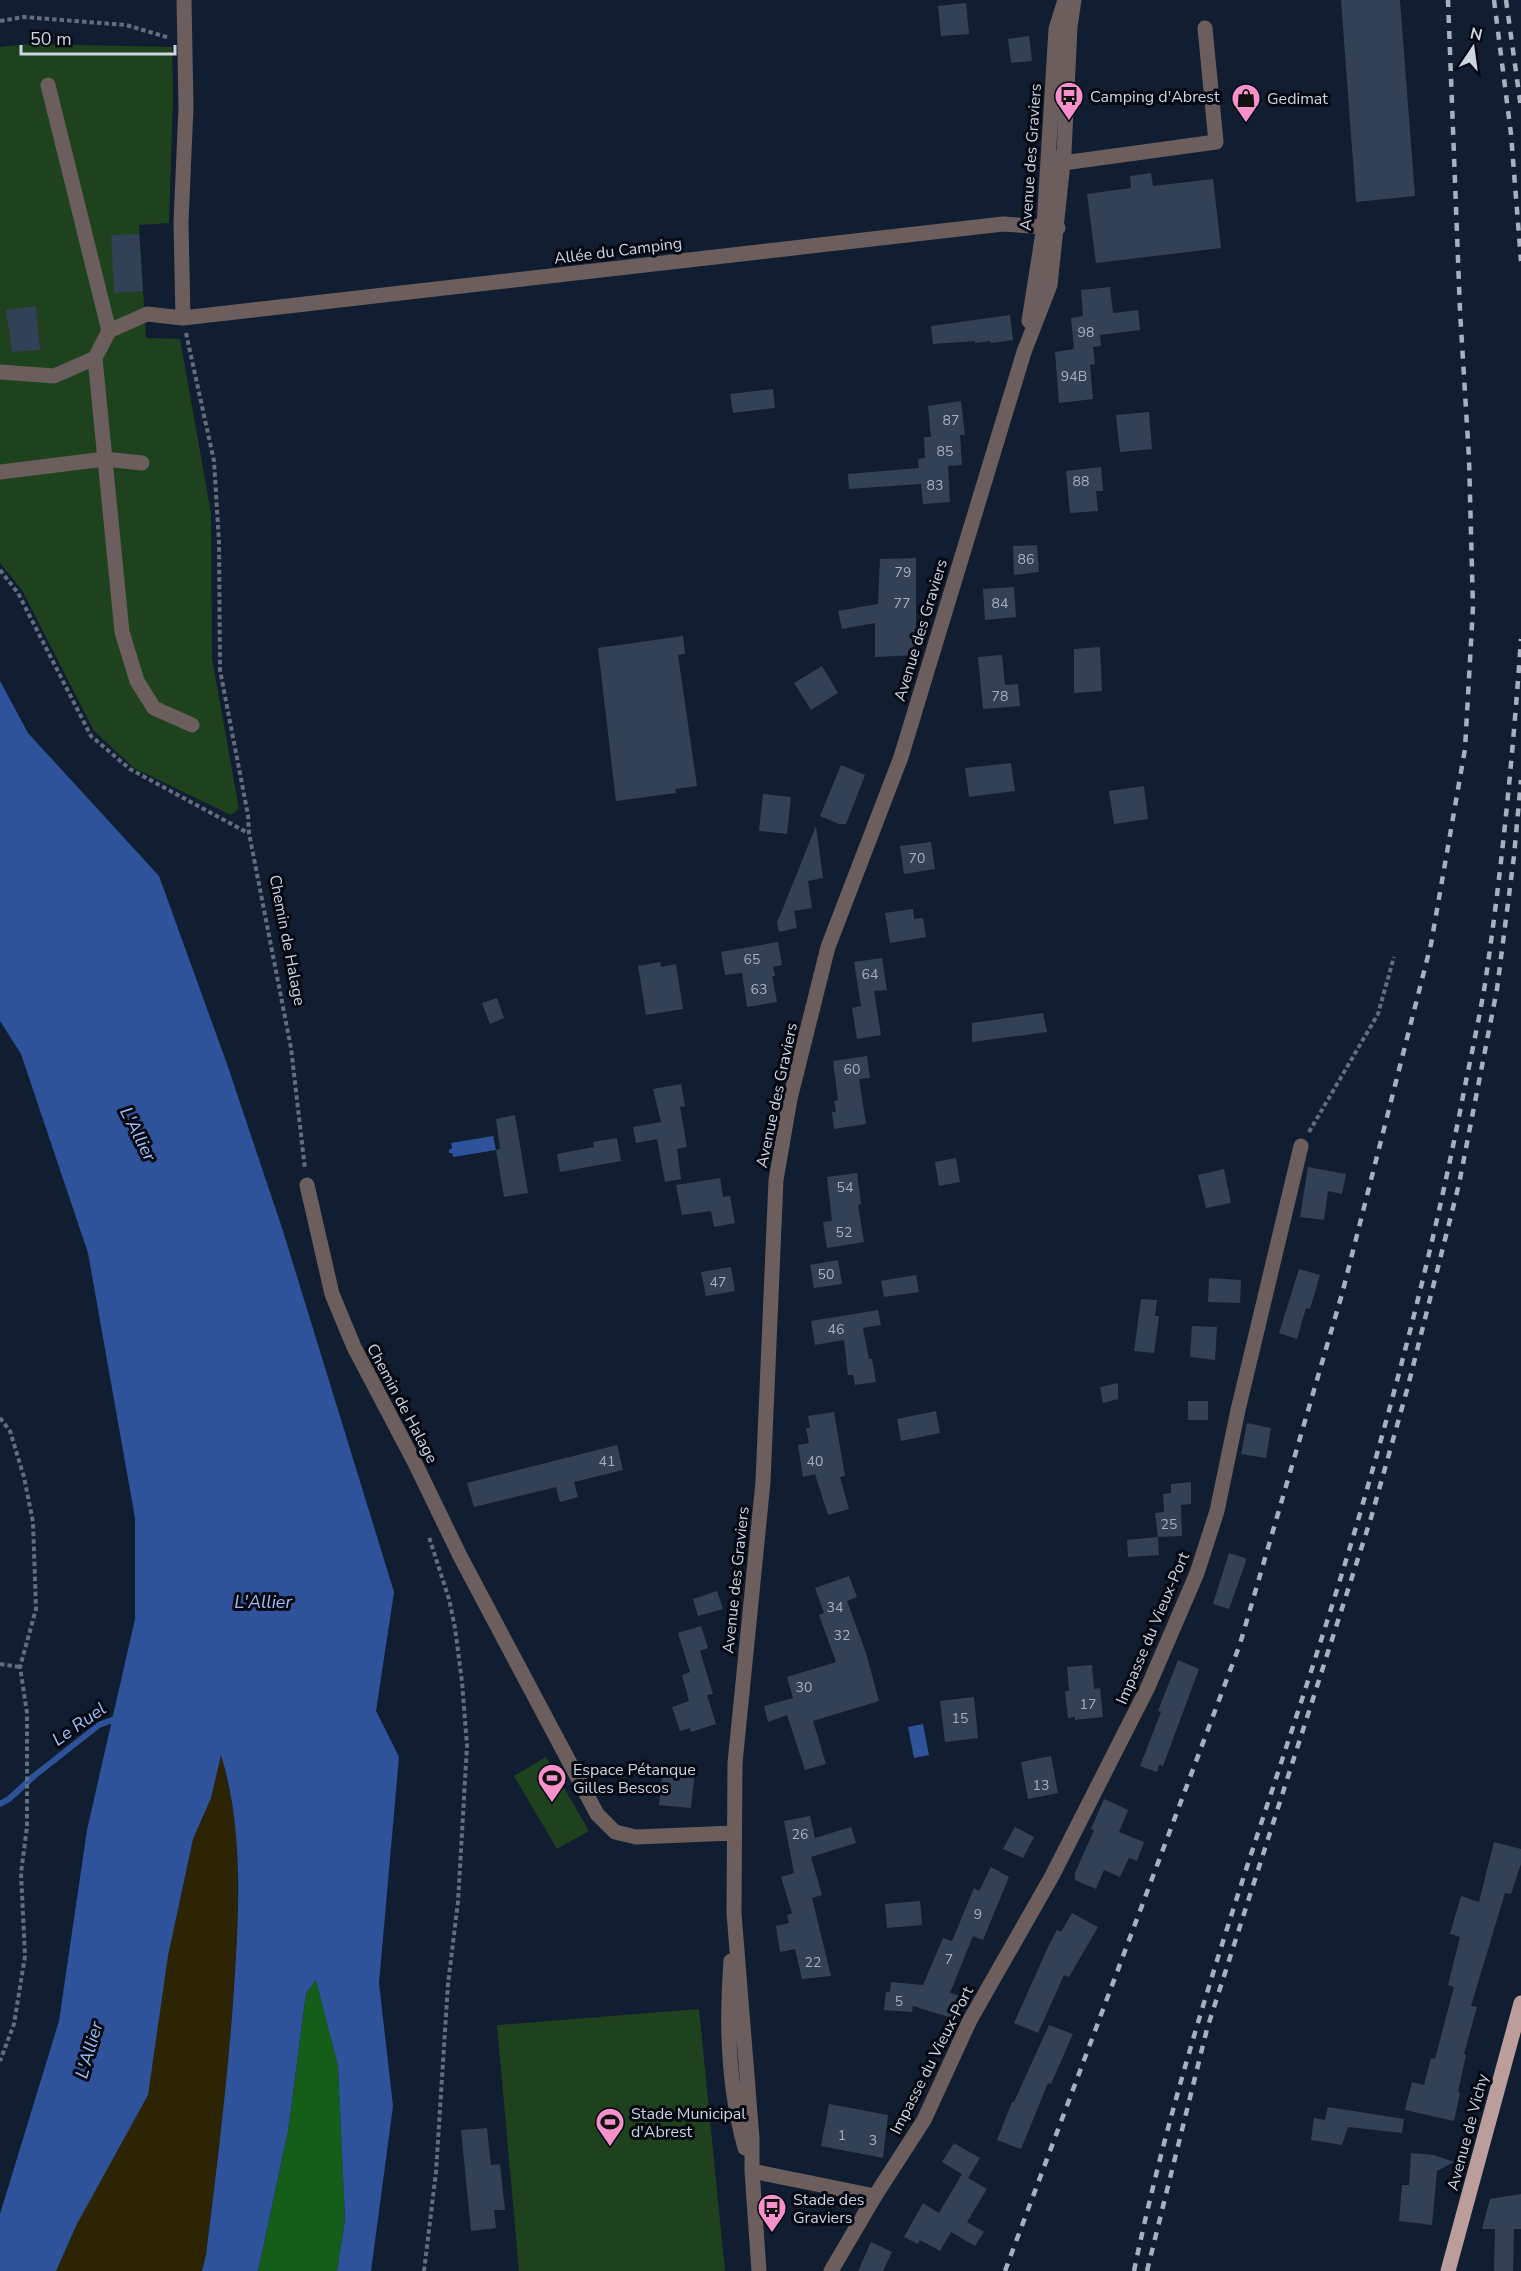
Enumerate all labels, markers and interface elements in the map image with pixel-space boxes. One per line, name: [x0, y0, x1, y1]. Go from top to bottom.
scale bar: [21, 18, 176, 56]
north arrow: [1443, 18, 1503, 78]
text: N: [1468, 22, 1484, 46]
text: 50 m: [30, 27, 72, 51]
bus stop icon: Camping d'Abrest: [1053, 80, 1085, 122]
shop icon: Gedimat: [1230, 82, 1262, 124]
street label: Avenue des Graviers: [1015, 83, 1047, 232]
place label: Camping d'Abrest: [1090, 86, 1220, 108]
place label: Gedimat: [1267, 88, 1328, 110]
street label: Allée du Camping: [553, 232, 683, 270]
house number: 98: [1078, 323, 1094, 342]
house number: 94B: [1061, 367, 1087, 386]
house number: 87: [943, 411, 959, 430]
house number: 85: [937, 442, 953, 461]
house number: 88: [1073, 472, 1089, 491]
house number: 83: [927, 476, 943, 495]
house number: 86: [1018, 550, 1034, 569]
street label: Avenue des Graviers: [889, 556, 953, 704]
house number: 79: [895, 563, 911, 582]
house number: 77: [894, 594, 910, 613]
house number: 84: [992, 594, 1008, 613]
house number: 78: [992, 687, 1008, 706]
house number: 70: [909, 849, 925, 868]
street label: Chemin de Halage: [264, 873, 310, 1007]
house number: 65: [744, 950, 760, 969]
house number: 64: [862, 965, 878, 984]
house number: 63: [751, 980, 767, 999]
street label: Avenue des Graviers: [751, 1021, 803, 1170]
house number: 60: [844, 1060, 860, 1079]
water label: L'Allier: [114, 1103, 162, 1166]
house number: 54: [837, 1178, 853, 1197]
house number: 52: [836, 1223, 852, 1242]
house number: 50: [818, 1265, 834, 1284]
house number: 47: [710, 1273, 726, 1292]
house number: 46: [828, 1320, 844, 1339]
street label: Chemin de Halage: [361, 1340, 443, 1467]
house number: 41: [599, 1452, 615, 1471]
house number: 40: [807, 1452, 823, 1471]
street label: Avenue des Graviers: [717, 1506, 755, 1655]
house number: 25: [1161, 1515, 1177, 1534]
street label: Impasse du Vieux-Port: [1111, 1549, 1195, 1708]
water label: L'Allier: [234, 1590, 292, 1614]
house number: 34: [827, 1598, 843, 1617]
house number: 32: [834, 1626, 850, 1645]
house number: 30: [796, 1678, 812, 1697]
house number: 17: [1080, 1695, 1096, 1714]
water label: Le Ruel: [47, 1697, 111, 1751]
house number: 15: [952, 1709, 968, 1728]
place label: Espace Pétanque Gilles Bescos: [573, 1759, 696, 1799]
sports icon: Espace Pétanque Gilles Bescos: [536, 1762, 568, 1804]
house number: 13: [1033, 1776, 1049, 1795]
house number: 26: [792, 1825, 808, 1844]
house number: 9: [974, 1905, 982, 1924]
house number: 7: [945, 1950, 953, 1969]
house number: 22: [805, 1953, 821, 1972]
street label: Impasse du Vieux-Port: [885, 1982, 979, 2138]
house number: 5: [895, 1992, 903, 2011]
water label: L'Allier: [70, 2018, 109, 2081]
street label: Avenue de Vichy: [1442, 2071, 1494, 2193]
place label: Stade Municipal d'Abrest: [631, 2103, 746, 2143]
sports icon: Stade Municipal d'Abrest: [594, 2106, 626, 2148]
house number: 1: [838, 2126, 846, 2145]
house number: 3: [869, 2131, 877, 2150]
place label: Stade des Graviers: [793, 2189, 864, 2229]
bus stop icon: Stade des Graviers: [756, 2192, 788, 2234]

